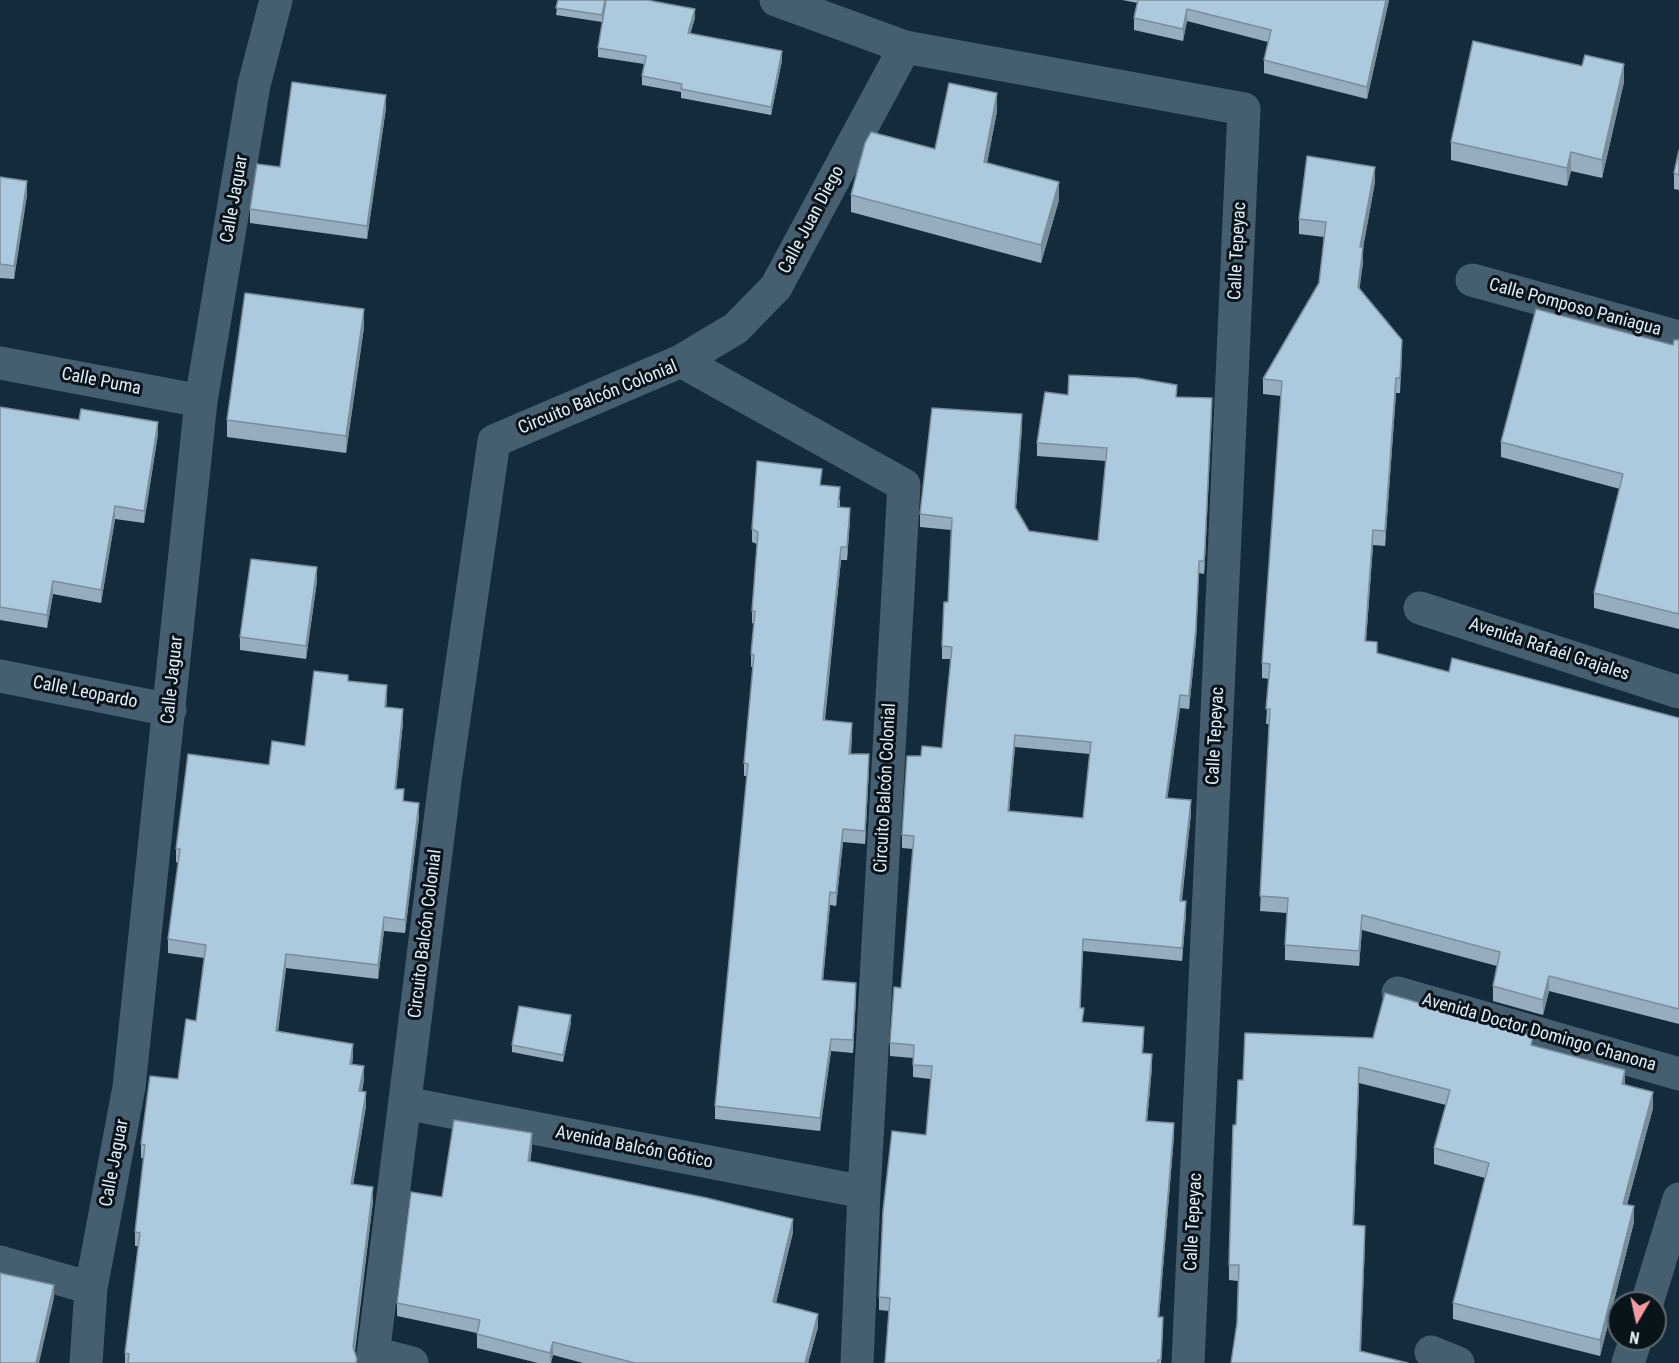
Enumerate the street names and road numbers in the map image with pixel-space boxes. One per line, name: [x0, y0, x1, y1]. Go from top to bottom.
street label: Calle Jaguar: [217, 153, 253, 245]
street label: Calle Juan Diego: [774, 162, 850, 278]
street label: Calle Tepeyac: [1225, 201, 1251, 301]
street label: Calle Pomposo Paniagua: [1486, 275, 1664, 341]
street label: Circuito Balcón Colonial: [515, 356, 681, 440]
street label: Calle Puma: [59, 364, 143, 400]
street label: Avenida Rafaél Grajales: [1466, 614, 1632, 686]
street label: Calle Jaguar: [158, 635, 188, 725]
street label: Calle Leopardo: [31, 672, 139, 714]
street label: Calle Tepeyac: [1203, 686, 1229, 786]
street label: Circuito Balcón Colonial: [871, 703, 901, 873]
street label: Circuito Balcón Colonial: [405, 848, 447, 1020]
street label: Avenida Doctor Domingo Chanona: [1420, 989, 1658, 1077]
street label: Calle Jaguar: [96, 1117, 134, 1209]
street label: Avenida Balcón Gótico: [554, 1122, 714, 1174]
street label: Calle Tepeyac: [1181, 1172, 1207, 1272]

